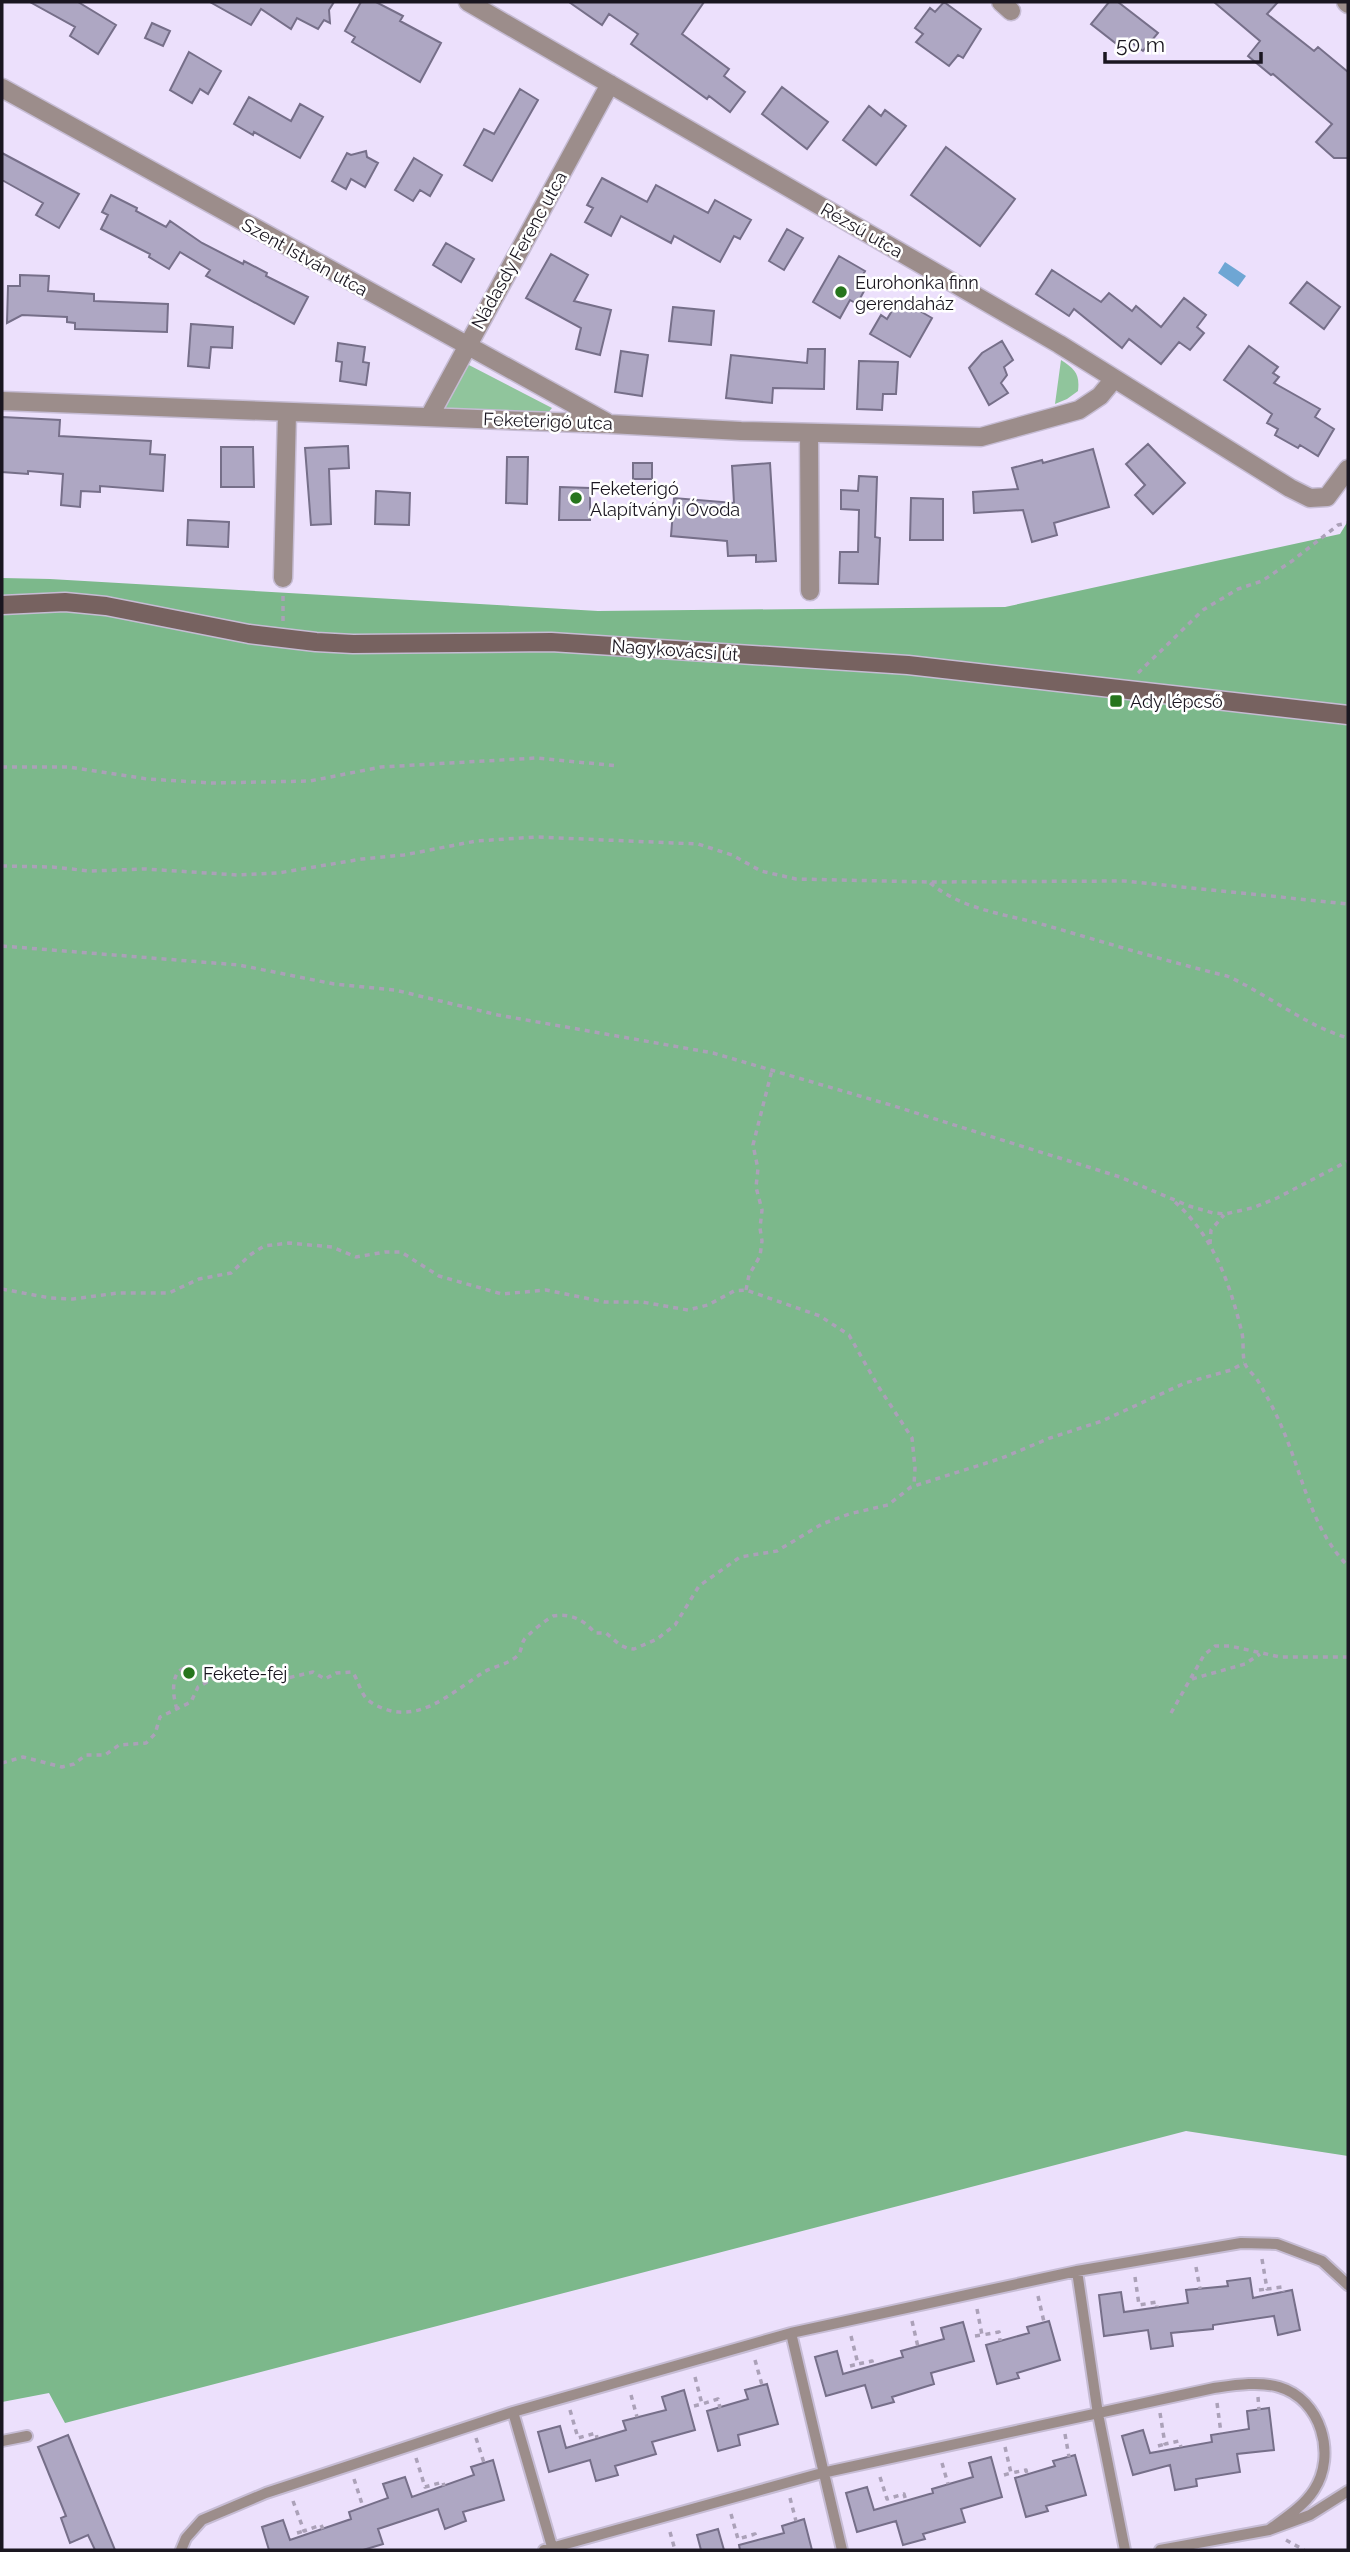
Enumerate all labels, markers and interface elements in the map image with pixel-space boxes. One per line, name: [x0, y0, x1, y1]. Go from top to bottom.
scale bar: [1105, 21, 1261, 65]
text: 50 m: [1116, 32, 1165, 57]
street label: Nádasdy Ferenc utca: [467, 168, 571, 332]
street label: Rézsű utca: [817, 198, 907, 262]
street label: Szent István utca: [238, 214, 372, 300]
place label: Eurohonka finn gerendaház: [855, 272, 979, 314]
marker: Eurohonka finn gerendaház: [833, 284, 849, 300]
street label: Feketerigó utca: [483, 408, 613, 434]
place label: Feketerigó Alapítványi Óvoda: [590, 478, 740, 520]
marker: Feketerigó Alapítványi Óvoda: [568, 490, 584, 506]
street label: Nagykovácsi út: [611, 635, 739, 665]
place label: Ady lépcső: [1130, 691, 1223, 712]
marker: Ady lépcső: [1108, 693, 1124, 709]
place label: Fekete-fej: [203, 1663, 287, 1684]
marker: Fekete-fej: [181, 1665, 197, 1681]

